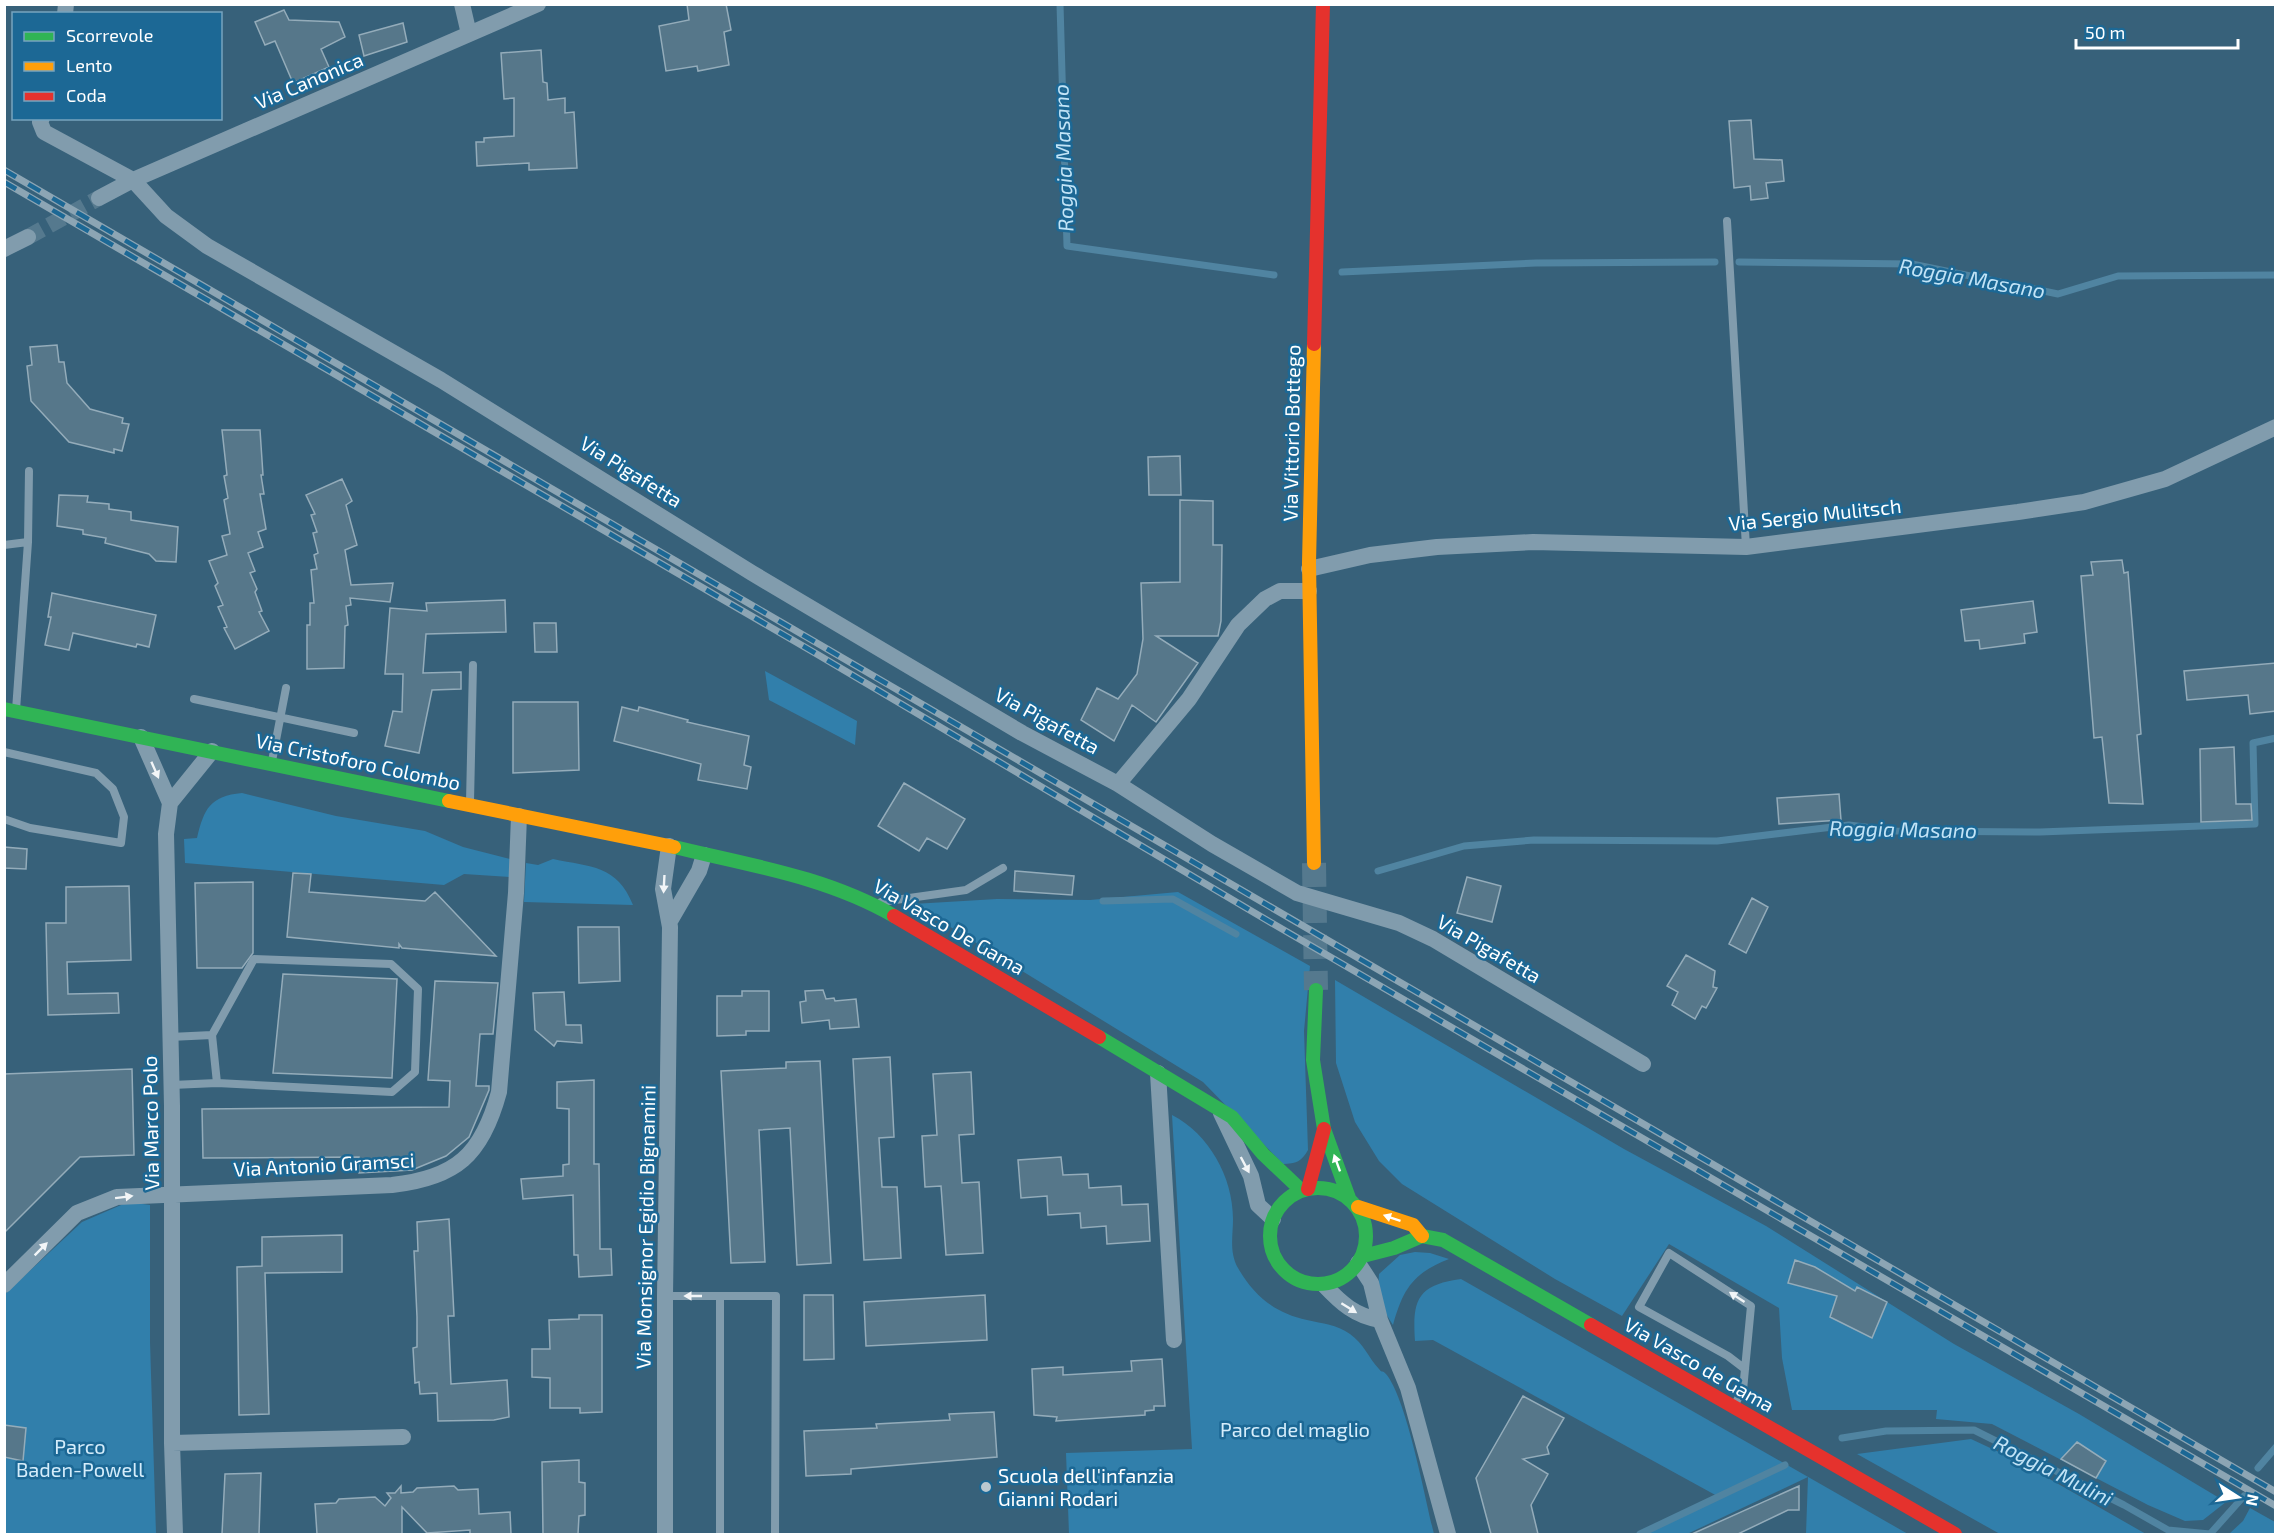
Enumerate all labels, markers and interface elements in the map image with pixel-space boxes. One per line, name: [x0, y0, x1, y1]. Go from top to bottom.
legend: [12, 12, 222, 120]
scale bar: [2076, 12, 2238, 50]
text: 50 m: [2085, 21, 2125, 43]
text: Scorrevole: [66, 24, 153, 46]
street label: Via Canonica: [251, 47, 366, 114]
text: Lento: [66, 54, 112, 76]
text: Coda: [66, 84, 107, 106]
water label: Roggia Masano: [1047, 84, 1078, 232]
water label: Roggia Masano: [1897, 252, 2047, 303]
street label: Via Vittorio Bottego: [1277, 344, 1305, 522]
street label: Via Pigafetta: [576, 430, 687, 512]
street label: Via Sergio Mulitsch: [1727, 493, 1902, 535]
street label: Via Pigafetta: [991, 682, 1104, 759]
street label: Via Cristoforo Colombo: [254, 728, 463, 794]
one-way arrow: [151, 761, 160, 779]
water label: Roggia Masano: [1829, 815, 1977, 842]
street label: Via Vasco De Gama: [870, 873, 1029, 979]
one-way arrow: [660, 874, 669, 893]
street label: Via Pigafetta: [1433, 909, 1546, 987]
street label: Via Marco Polo: [137, 1055, 163, 1191]
street label: Via Monsignor Egidio Bignamini: [631, 1085, 659, 1369]
street label: Via Antonio Gramsci: [233, 1147, 415, 1181]
one-way arrow: [1332, 1154, 1342, 1172]
one-way arrow: [1240, 1157, 1250, 1174]
one-way arrow: [114, 1192, 133, 1202]
one-way arrow: [1383, 1213, 1401, 1223]
one-way arrow: [34, 1242, 48, 1256]
one-way arrow: [683, 1291, 702, 1301]
one-way arrow: [1729, 1292, 1745, 1303]
one-way arrow: [1341, 1302, 1357, 1313]
street label: Via Vasco de Gama: [1620, 1311, 1779, 1417]
park label: Parco del maglio: [1220, 1417, 1370, 1441]
water label: Roggia Mulini: [1990, 1429, 2117, 1510]
park label: Parco Baden-Powell: [16, 1434, 144, 1481]
place label: Scuola dell'infanzia Gianni Rodari: [998, 1463, 1174, 1510]
north arrow: [2208, 1467, 2268, 1527]
marker: Scuola dell'infanzia Gianni Rodari: [979, 1480, 993, 1494]
text: N: [2243, 1493, 2264, 1508]

